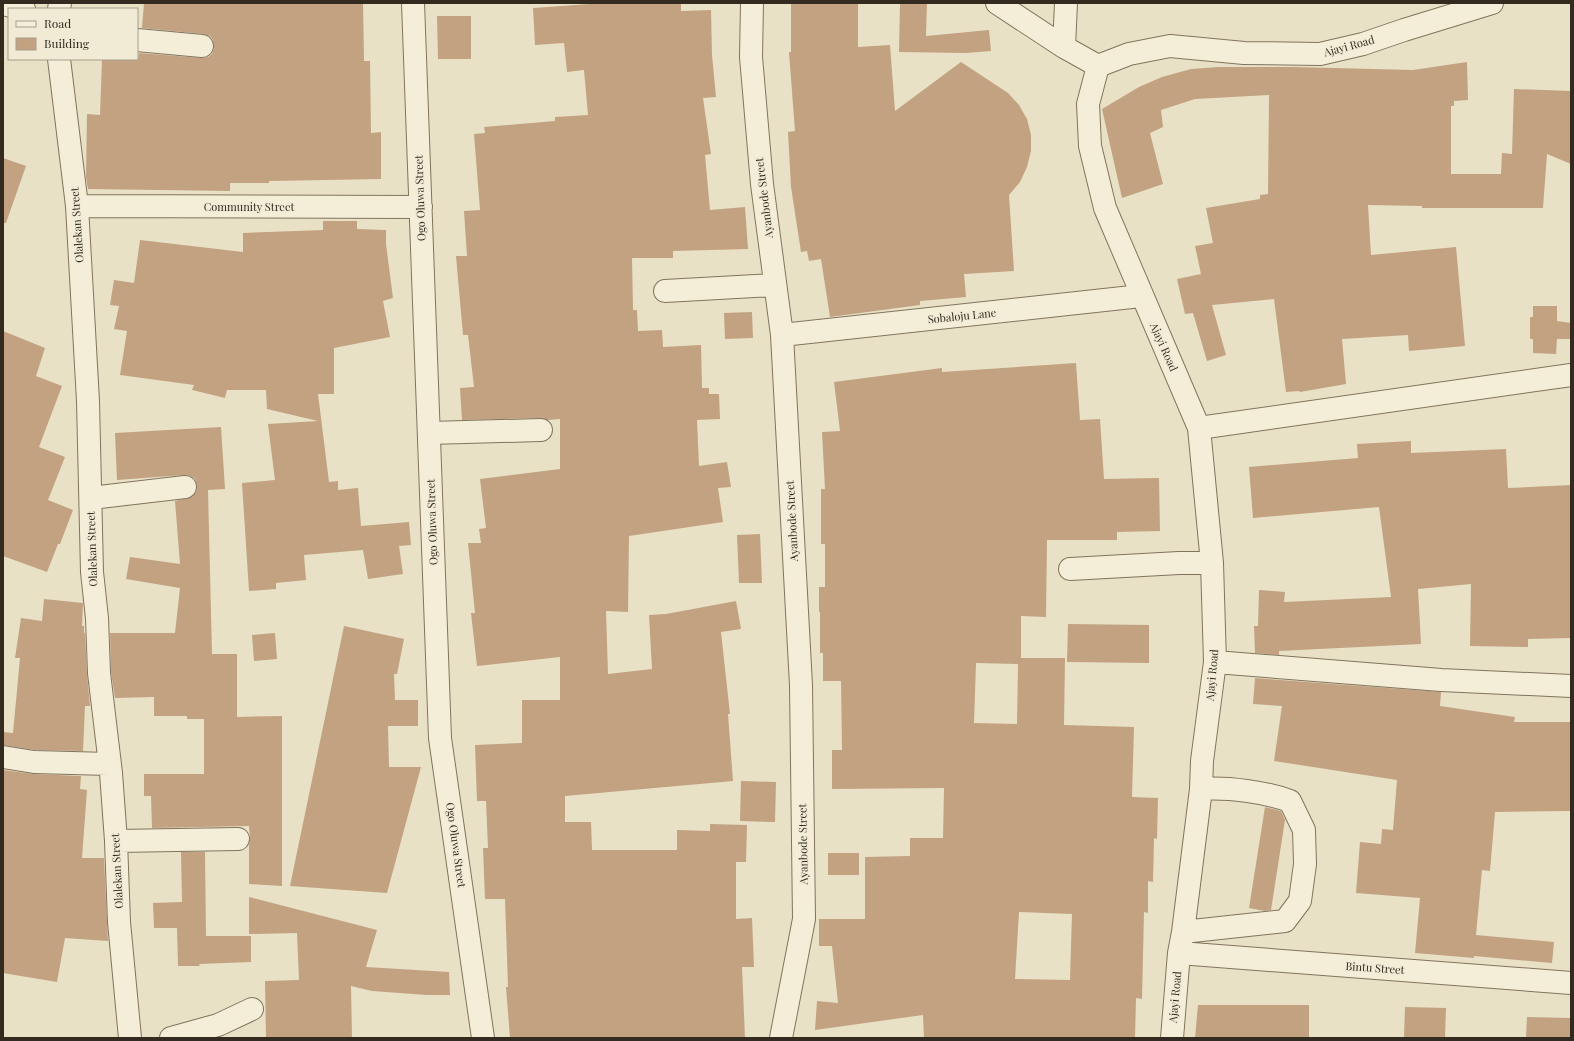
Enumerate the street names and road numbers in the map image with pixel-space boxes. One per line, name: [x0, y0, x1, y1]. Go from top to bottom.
street label: Ajayi Road: [1321, 31, 1376, 60]
street label: Ogo Oluwa Street: [410, 155, 428, 241]
street label: Ayanbode Street: [751, 157, 776, 240]
street label: Olalekan Street: [66, 187, 87, 263]
street label: Community Street: [204, 199, 294, 214]
street label: Sobaloju Lane: [927, 304, 997, 327]
street label: Ajayi Road: [1147, 319, 1182, 374]
street label: Ogo Oluwa Street: [422, 479, 440, 565]
street label: Ayanbode Street: [782, 480, 801, 563]
street label: Olalekan Street: [83, 511, 100, 587]
street label: Ajayi Road: [1202, 648, 1221, 702]
street label: Ogo Oluwa Street: [443, 801, 470, 889]
street label: Ayanbode Street: [794, 803, 811, 886]
street label: Olalekan Street: [107, 833, 126, 909]
street label: Bintu Street: [1345, 958, 1405, 977]
street label: Ajayi Road: [1165, 970, 1184, 1024]

